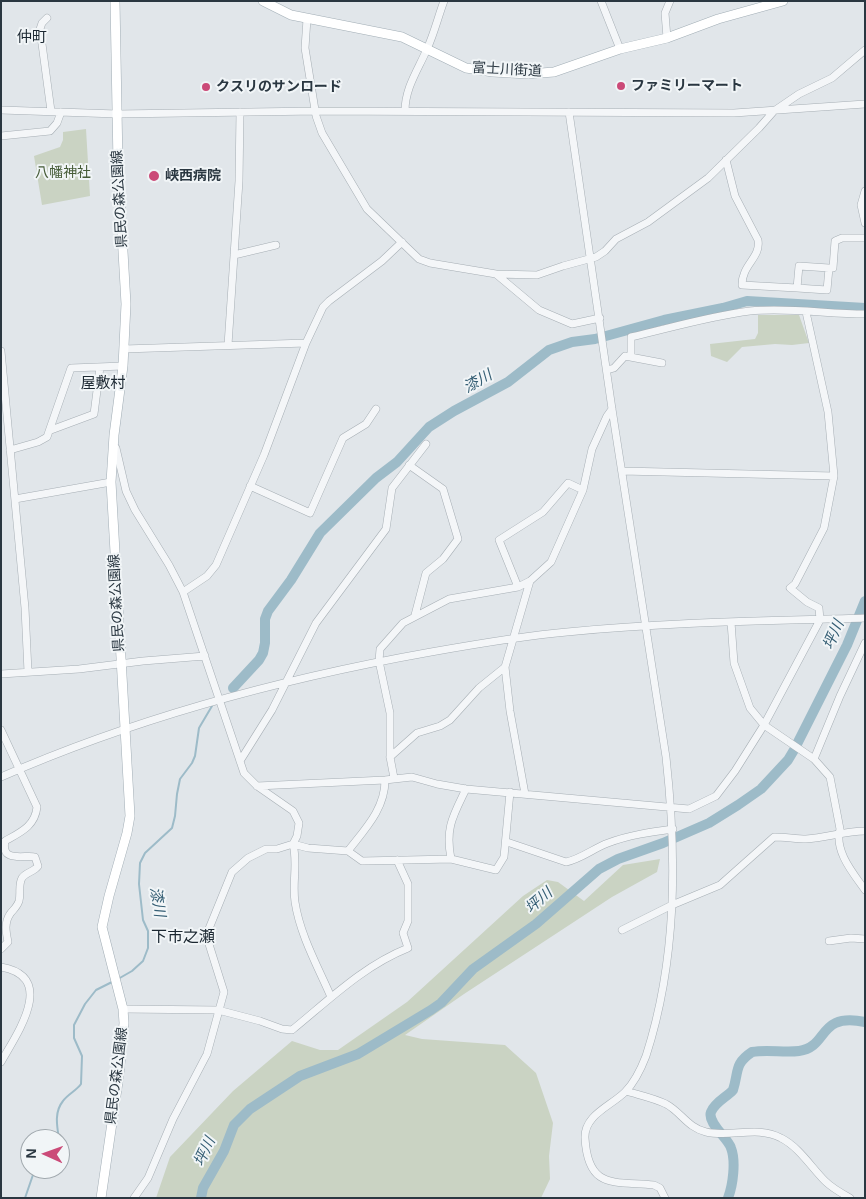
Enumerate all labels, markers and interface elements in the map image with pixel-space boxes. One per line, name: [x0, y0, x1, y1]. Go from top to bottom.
district label: 仲町: [17, 29, 47, 47]
street label: 富士川街道: [472, 60, 542, 80]
place label: ファミリーマート: [631, 78, 743, 94]
place label: クスリのサンロード: [216, 79, 342, 95]
marker: ファミリーマート: [615, 80, 627, 92]
marker: クスリのサンロード: [200, 81, 212, 93]
street label: 県民の森公園線: [109, 150, 131, 248]
park label: 八幡神社: [35, 165, 91, 181]
place label: 峡西病院: [165, 168, 221, 184]
marker: 峡西病院: [147, 169, 161, 183]
water label: 漆川: [461, 367, 495, 397]
district label: 屋敷村: [81, 375, 125, 393]
street label: 県民の森公園線: [106, 554, 128, 652]
water label: 坪川: [820, 618, 848, 652]
water label: 坪川: [522, 884, 556, 918]
water label: 漆川: [146, 886, 168, 918]
district label: 下市之瀬: [151, 928, 215, 948]
street label: 県民の森公園線: [103, 1026, 131, 1126]
north arrow: [20, 1129, 70, 1179]
water label: 坪川: [191, 1135, 219, 1169]
text: N: [23, 1148, 39, 1159]

